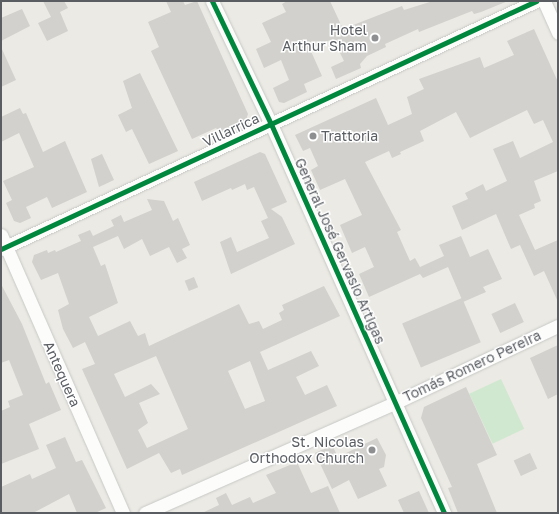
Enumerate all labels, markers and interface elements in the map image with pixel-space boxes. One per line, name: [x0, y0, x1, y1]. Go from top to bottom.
place label: Hotel Arthur Sham: [282, 22, 367, 54]
marker: Hotel Arthur Sham: [370, 33, 380, 43]
street label: Villarrica: [200, 110, 262, 150]
place label: Trattoria: [321, 128, 378, 144]
marker: Trattoria: [308, 131, 318, 141]
street label: General José Gervasio Artigas: [291, 155, 389, 347]
street label: Tomás Romero Pereira: [400, 327, 544, 405]
street label: Antequera: [40, 339, 84, 409]
place label: St. Nicolas Orthodox Church: [249, 434, 364, 466]
marker: St. Nicolas Orthodox Church: [367, 445, 377, 455]

